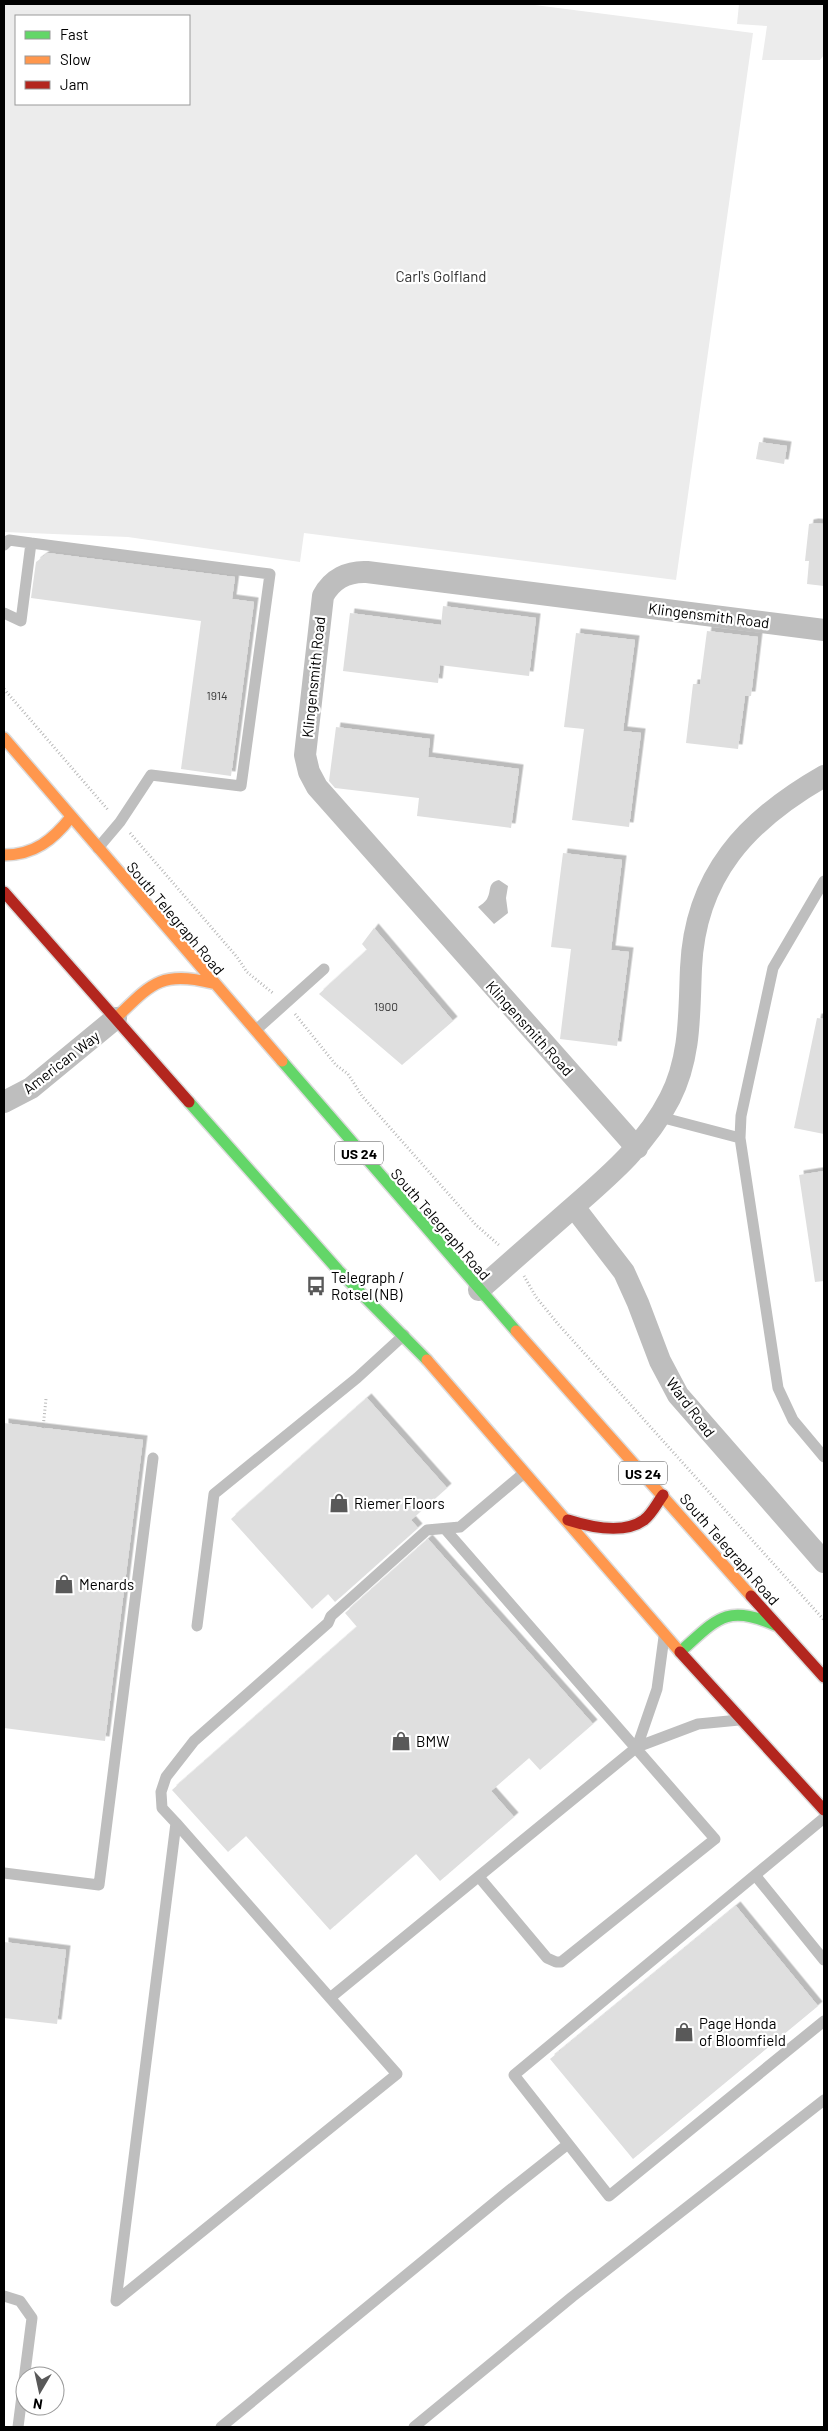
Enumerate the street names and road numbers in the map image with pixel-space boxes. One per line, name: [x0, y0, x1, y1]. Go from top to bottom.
street label: Klingensmith Road: [647, 599, 771, 631]
street label: Klingensmith Road: [298, 615, 328, 739]
street label: South Telegraph Road: [123, 858, 229, 978]
street label: Klingensmith Road: [483, 977, 577, 1079]
street label: American Way: [19, 1026, 103, 1097]
road number: US 24: [335, 1142, 383, 1164]
street label: South Telegraph Road: [388, 1164, 494, 1284]
street label: Ward Road: [663, 1374, 719, 1440]
road number: US 24: [619, 1462, 667, 1485]
street label: South Telegraph Road: [677, 1489, 783, 1609]

